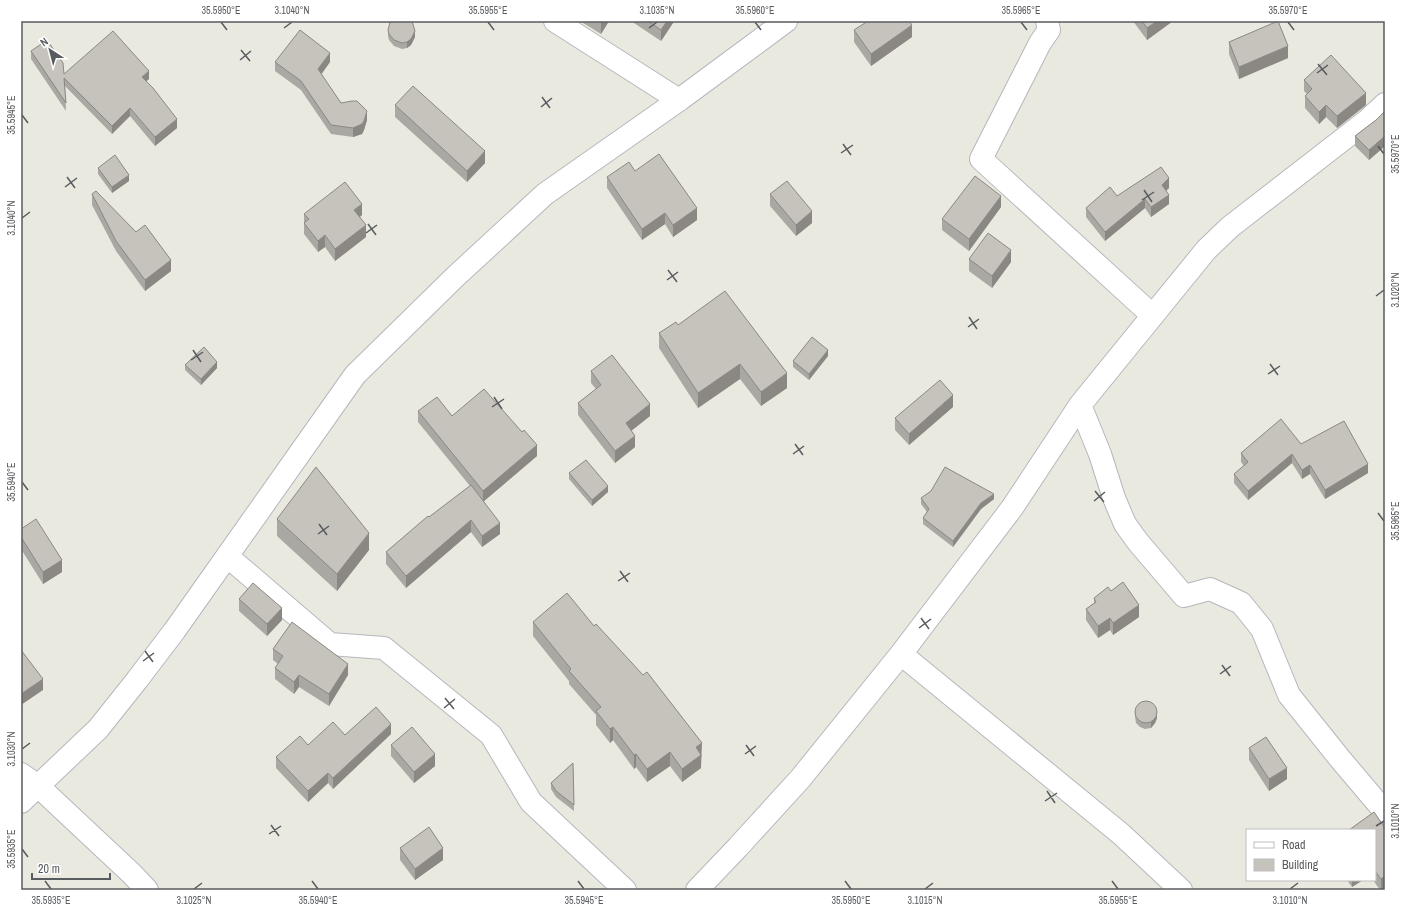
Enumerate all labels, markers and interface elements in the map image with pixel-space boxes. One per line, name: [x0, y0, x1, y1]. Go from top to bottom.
text: 35.5950°E: [201, 4, 241, 17]
text: 3.1040°N: [275, 4, 310, 17]
text: 35.5955°E: [468, 4, 508, 17]
text: 3.1035°N: [640, 4, 675, 17]
text: 35.5960°E: [735, 4, 775, 17]
text: 35.5965°E: [1001, 4, 1041, 17]
text: 35.5970°E: [1268, 4, 1308, 17]
north arrow: [30, 30, 70, 70]
text: N: [37, 34, 51, 49]
text: 35.5945°E: [5, 95, 18, 135]
text: 35.5970°E: [1389, 134, 1402, 174]
text: 3.1040°N: [5, 200, 18, 236]
text: 3.1020°N: [1389, 272, 1402, 308]
text: 35.5940°E: [5, 462, 18, 502]
text: 35.5965°E: [1389, 501, 1402, 541]
text: 3.1030°N: [5, 731, 18, 767]
text: 3.1010°N: [1389, 803, 1402, 839]
text: 35.5935°E: [5, 829, 18, 869]
legend: [1246, 829, 1376, 881]
text: Road: [1282, 837, 1306, 853]
scale bar: [32, 855, 110, 881]
text: Building: [1282, 857, 1319, 873]
text: 20 m: [38, 861, 60, 877]
text: 35.5935°E: [31, 894, 71, 907]
text: 3.1025°N: [177, 894, 212, 907]
text: 35.5940°E: [298, 894, 338, 907]
text: 35.5945°E: [564, 894, 604, 907]
text: 35.5950°E: [831, 894, 871, 907]
text: 3.1015°N: [908, 894, 943, 907]
text: 35.5955°E: [1098, 894, 1138, 907]
text: 3.1010°N: [1273, 894, 1308, 907]

